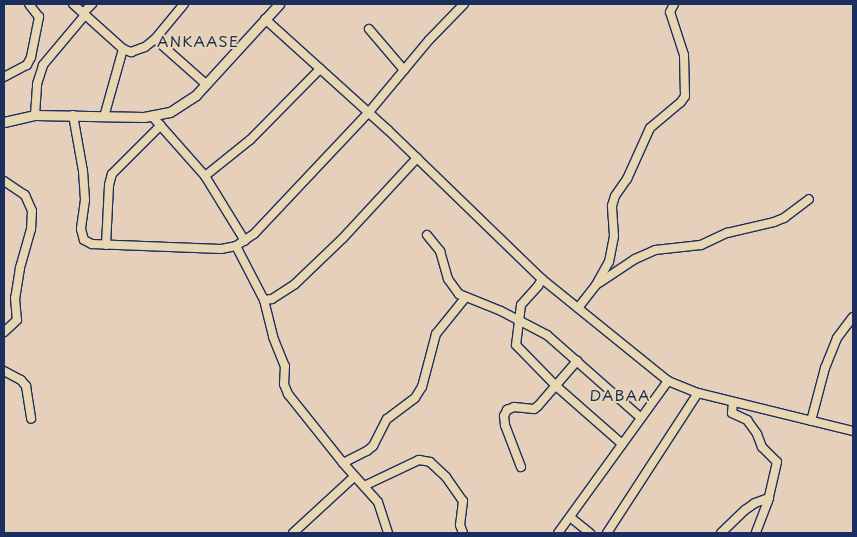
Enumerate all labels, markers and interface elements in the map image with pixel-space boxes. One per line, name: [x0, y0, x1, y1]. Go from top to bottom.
district label: ANKAASE: [156, 32, 240, 50]
district label: DABAA: [589, 386, 651, 404]

